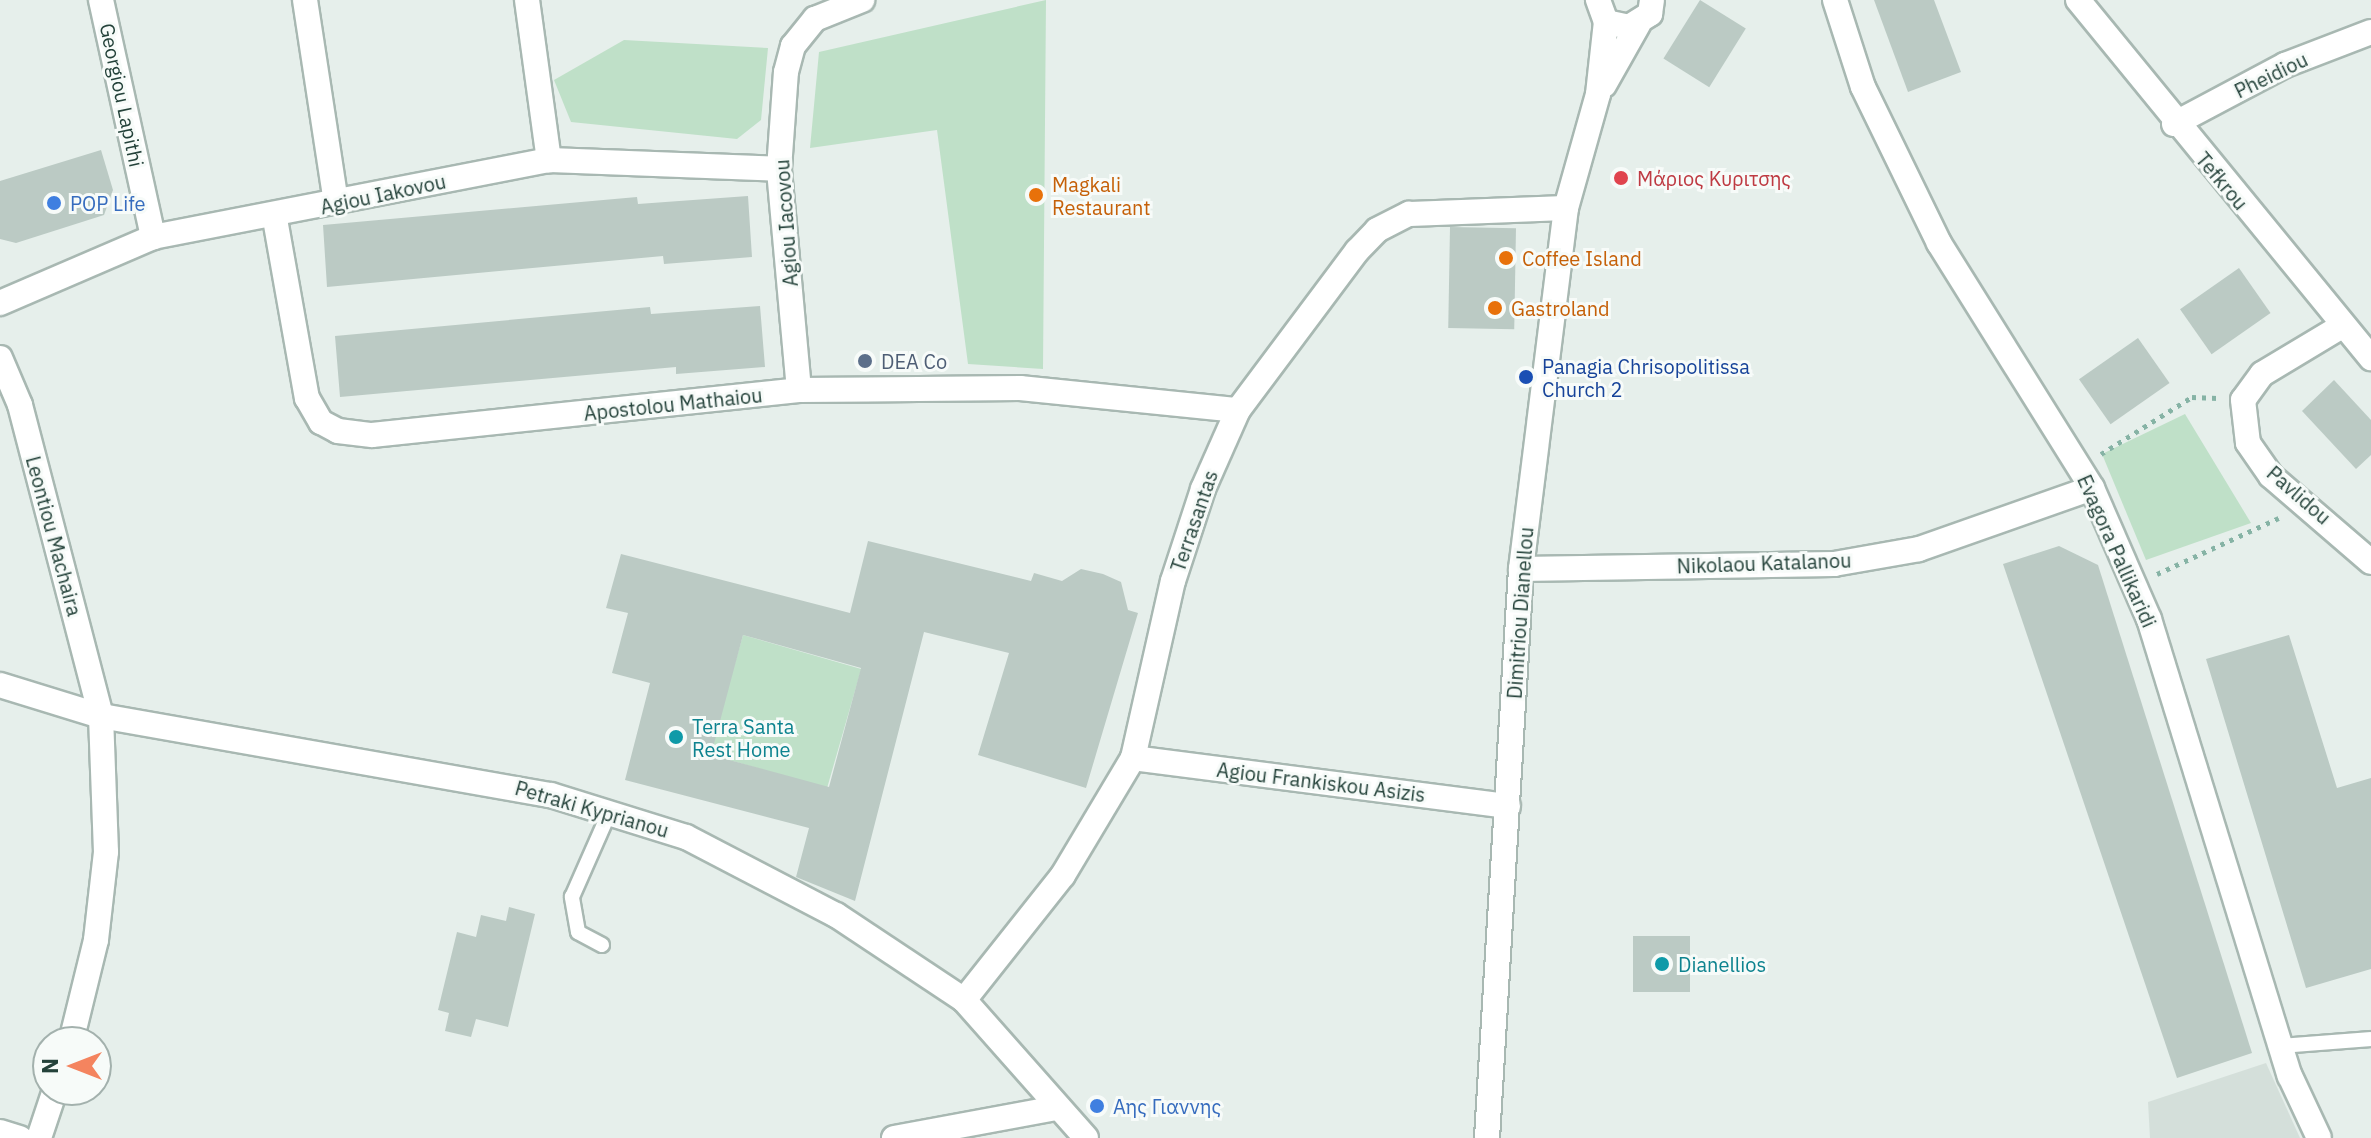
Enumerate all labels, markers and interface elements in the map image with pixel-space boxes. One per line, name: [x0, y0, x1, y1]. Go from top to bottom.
street label: Georgiou Lapithi: [95, 21, 149, 169]
street label: Pheidiou: [2230, 47, 2312, 103]
street label: Tefkrou: [2191, 147, 2253, 215]
street label: Agiou Iacovou: [770, 159, 802, 287]
place label: Μάριος Κυριτσης: [1637, 166, 1791, 190]
street label: Agiou Iakovou: [318, 169, 448, 219]
marker: Μάριος Κυριτσης: [1612, 169, 1630, 187]
place label: Magkali Restaurant: [1052, 172, 1150, 219]
marker: Magkali Restaurant: [1027, 186, 1045, 204]
place label: POP Life: [70, 191, 146, 215]
marker: POP Life: [45, 194, 63, 212]
place label: Coffee Island: [1522, 246, 1642, 270]
marker: Coffee Island: [1497, 249, 1515, 267]
place label: Gastroland: [1511, 296, 1610, 320]
marker: Gastroland: [1486, 299, 1504, 317]
place label: DEA Co: [881, 349, 947, 373]
marker: DEA Co: [856, 352, 874, 370]
place label: Panagia Chrisopolitissa Church 2: [1542, 354, 1750, 401]
marker: Panagia Chrisopolitissa Church 2: [1517, 368, 1535, 386]
street label: Apostolou Mathaiou: [582, 383, 764, 425]
street label: Leontiou Machaira: [21, 453, 87, 619]
street label: Pavlidou: [2262, 461, 2336, 529]
street label: Terrasantas: [1165, 467, 1223, 575]
street label: Evagora Pallikaridi: [2073, 471, 2161, 631]
street label: Dimitriou Dianellou: [1502, 526, 1538, 700]
street label: Nikolaou Katalanou: [1676, 548, 1852, 578]
place label: Terra Santa Rest Home: [692, 714, 794, 761]
marker: Terra Santa Rest Home: [667, 728, 685, 746]
street label: Agiou Frankiskou Asizis: [1215, 757, 1427, 807]
street label: Petraki Kyprianou: [512, 776, 672, 842]
place label: Dianellios: [1678, 952, 1766, 976]
marker: Dianellios: [1653, 955, 1671, 973]
north arrow: [32, 1026, 112, 1106]
text: N: [35, 1058, 64, 1074]
place label: Αης Γιαννης: [1113, 1094, 1221, 1118]
marker: Αης Γιαννης: [1088, 1097, 1106, 1115]

